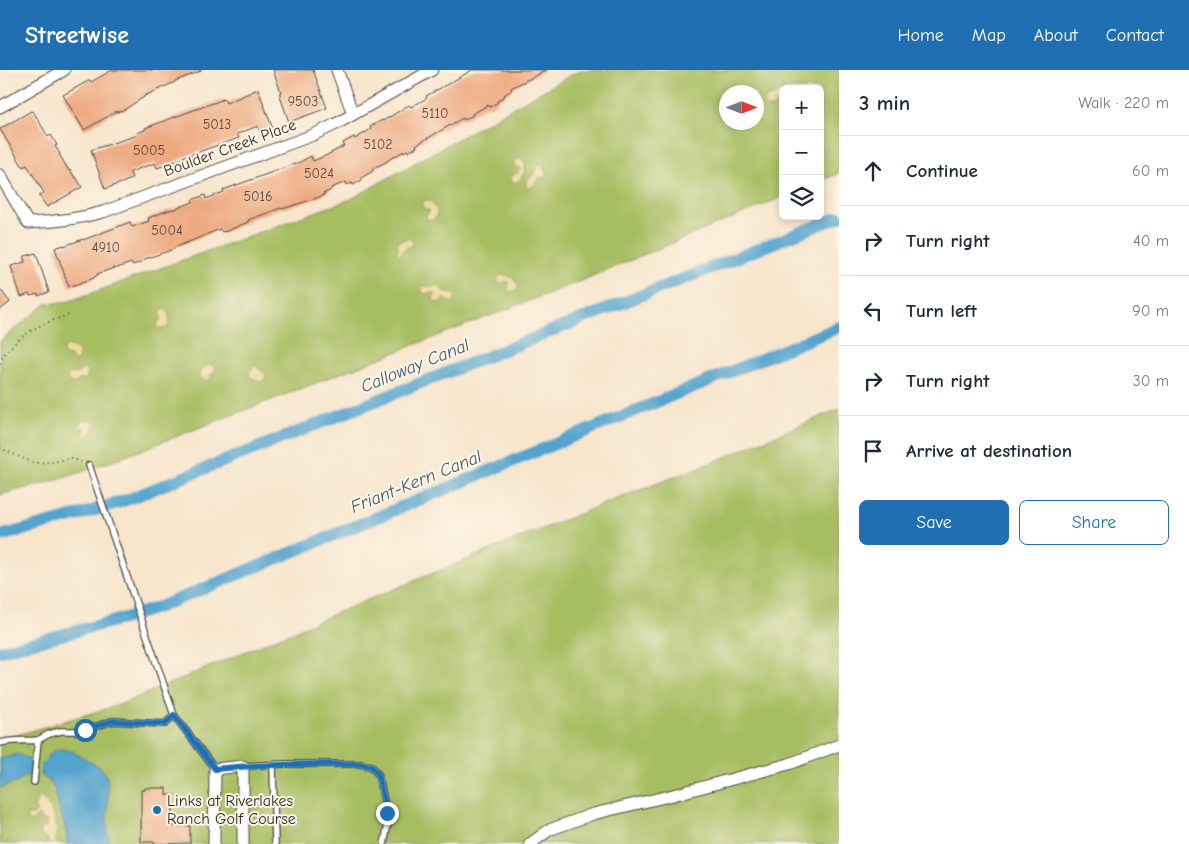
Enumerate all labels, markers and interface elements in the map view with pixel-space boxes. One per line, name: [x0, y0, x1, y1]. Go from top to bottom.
text: Streetwise: [25, 21, 129, 49]
text: Home: [897, 25, 944, 46]
text: Map: [972, 25, 1006, 46]
text: About: [1034, 25, 1078, 46]
text: Contact: [1106, 25, 1164, 46]
north arrow: [719, 85, 764, 130]
map controls: [779, 85, 824, 220]
button: +: [779, 85, 824, 130]
text: 3 min: [859, 91, 910, 115]
house number: 9503: [288, 93, 318, 110]
text: Walk · 220 m: [1078, 94, 1169, 112]
house number: 5110: [421, 105, 449, 122]
street label: Boulder Creek Place: [161, 116, 299, 180]
house number: 5013: [203, 116, 231, 133]
button: −: [779, 130, 824, 175]
house number: 5102: [364, 136, 392, 153]
house number: 5005: [133, 142, 165, 159]
icon: ahead: [859, 157, 887, 185]
text: Continue: [906, 160, 978, 182]
text: 60 m: [1132, 162, 1169, 180]
house number: 5024: [304, 165, 334, 182]
button: layers: [779, 175, 824, 220]
house number: 5016: [243, 188, 273, 205]
house number: 5004: [151, 222, 183, 239]
icon: right: [859, 227, 887, 255]
text: Turn right: [906, 230, 990, 252]
text: 40 m: [1133, 232, 1169, 250]
house number: 4910: [92, 239, 120, 256]
icon: left: [859, 297, 887, 325]
text: Turn left: [906, 300, 977, 322]
text: 90 m: [1132, 302, 1169, 320]
water label: Calloway Canal: [358, 334, 473, 397]
icon: right: [859, 367, 887, 395]
text: Turn right: [906, 370, 990, 392]
text: 30 m: [1133, 372, 1169, 390]
icon: arrive: [859, 437, 887, 465]
text: Arrive at destination: [906, 440, 1072, 462]
water label: Friant-Kern Canal: [347, 446, 486, 518]
button: Save: [859, 500, 1009, 545]
button: Share: [1019, 500, 1169, 545]
route start: [74, 719, 97, 742]
place label: Links at Riverlakes Ranch Golf Course: [167, 792, 296, 828]
route end: [376, 802, 399, 825]
marker: Links at Riverlakes Ranch Golf Course: [151, 804, 163, 816]

